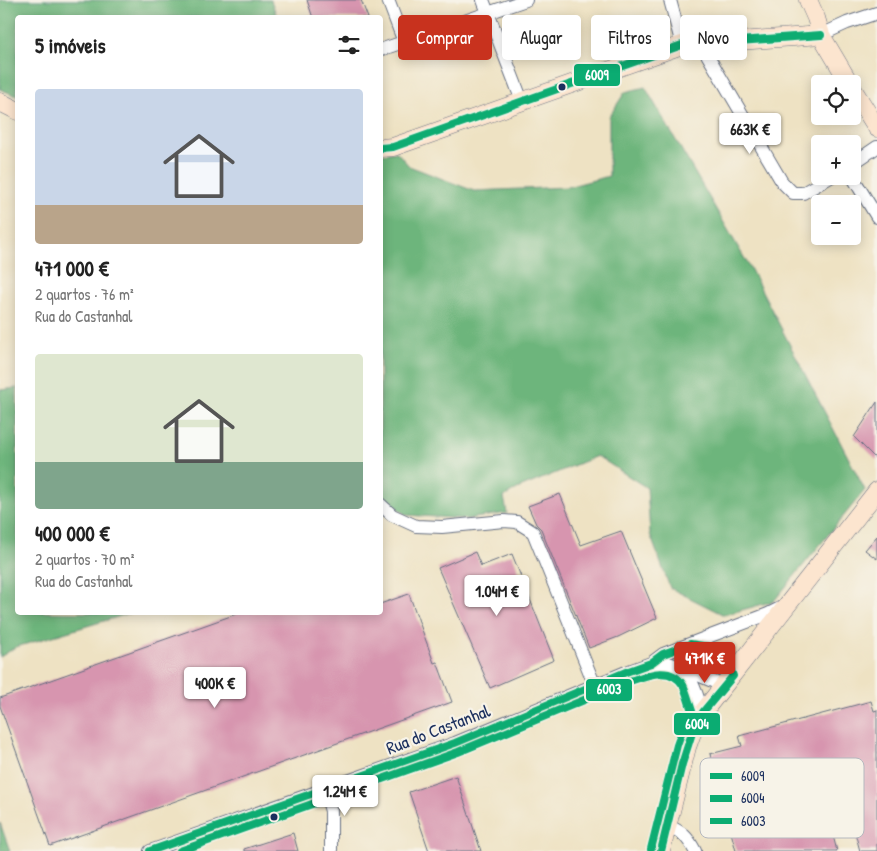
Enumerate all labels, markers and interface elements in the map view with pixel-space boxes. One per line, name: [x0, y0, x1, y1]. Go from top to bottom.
chip: Comprar: [398, 15, 492, 60]
chip: Alugar: [502, 15, 581, 60]
chip: Filtros: [591, 15, 670, 60]
chip: Novo: [680, 15, 747, 60]
text: 5 imóveis: [35, 31, 106, 60]
icon: filters: [335, 31, 363, 59]
line badge: 6009: [573, 63, 621, 87]
text: 6009: [585, 65, 609, 84]
map controls: [811, 75, 861, 245]
button: locate: [811, 75, 861, 125]
unlabelled marker: [557, 82, 567, 92]
pin: 663K €: [709, 112, 791, 155]
text: 663K €: [730, 118, 770, 140]
icon: home: [154, 121, 244, 211]
button: +: [811, 135, 861, 185]
button: −: [811, 195, 861, 245]
text: 471 000 €: [35, 254, 109, 283]
text: 2 quartos · 76 m²: [35, 283, 134, 305]
text: Rua do Castanhal: [35, 305, 132, 327]
icon: home: [154, 386, 244, 476]
text: 400 000 €: [35, 519, 110, 548]
text: 2 quartos · 70 m²: [35, 548, 134, 570]
text: Rua do Castanhal: [35, 570, 132, 592]
pin: 1.04M €: [451, 574, 543, 617]
text: 1.04M €: [475, 580, 519, 602]
pin: 471K €: [664, 642, 746, 684]
text: 471K €: [685, 647, 725, 669]
pin: 400K €: [174, 666, 256, 709]
text: 400K €: [195, 672, 235, 694]
line badge: 6003: [585, 678, 633, 702]
text: 6003: [597, 679, 622, 698]
street label: Rua do Castanhal: [382, 698, 494, 760]
line badge: 6004: [673, 712, 721, 736]
text: 6004: [685, 714, 709, 733]
legend: [700, 758, 864, 838]
text: 6009: [741, 766, 764, 785]
pin: 1.24M €: [299, 774, 391, 817]
text: 1.24M €: [323, 780, 367, 802]
text: 6004: [741, 788, 764, 807]
text: 6003: [741, 811, 765, 830]
unlabelled marker: [269, 812, 279, 822]

